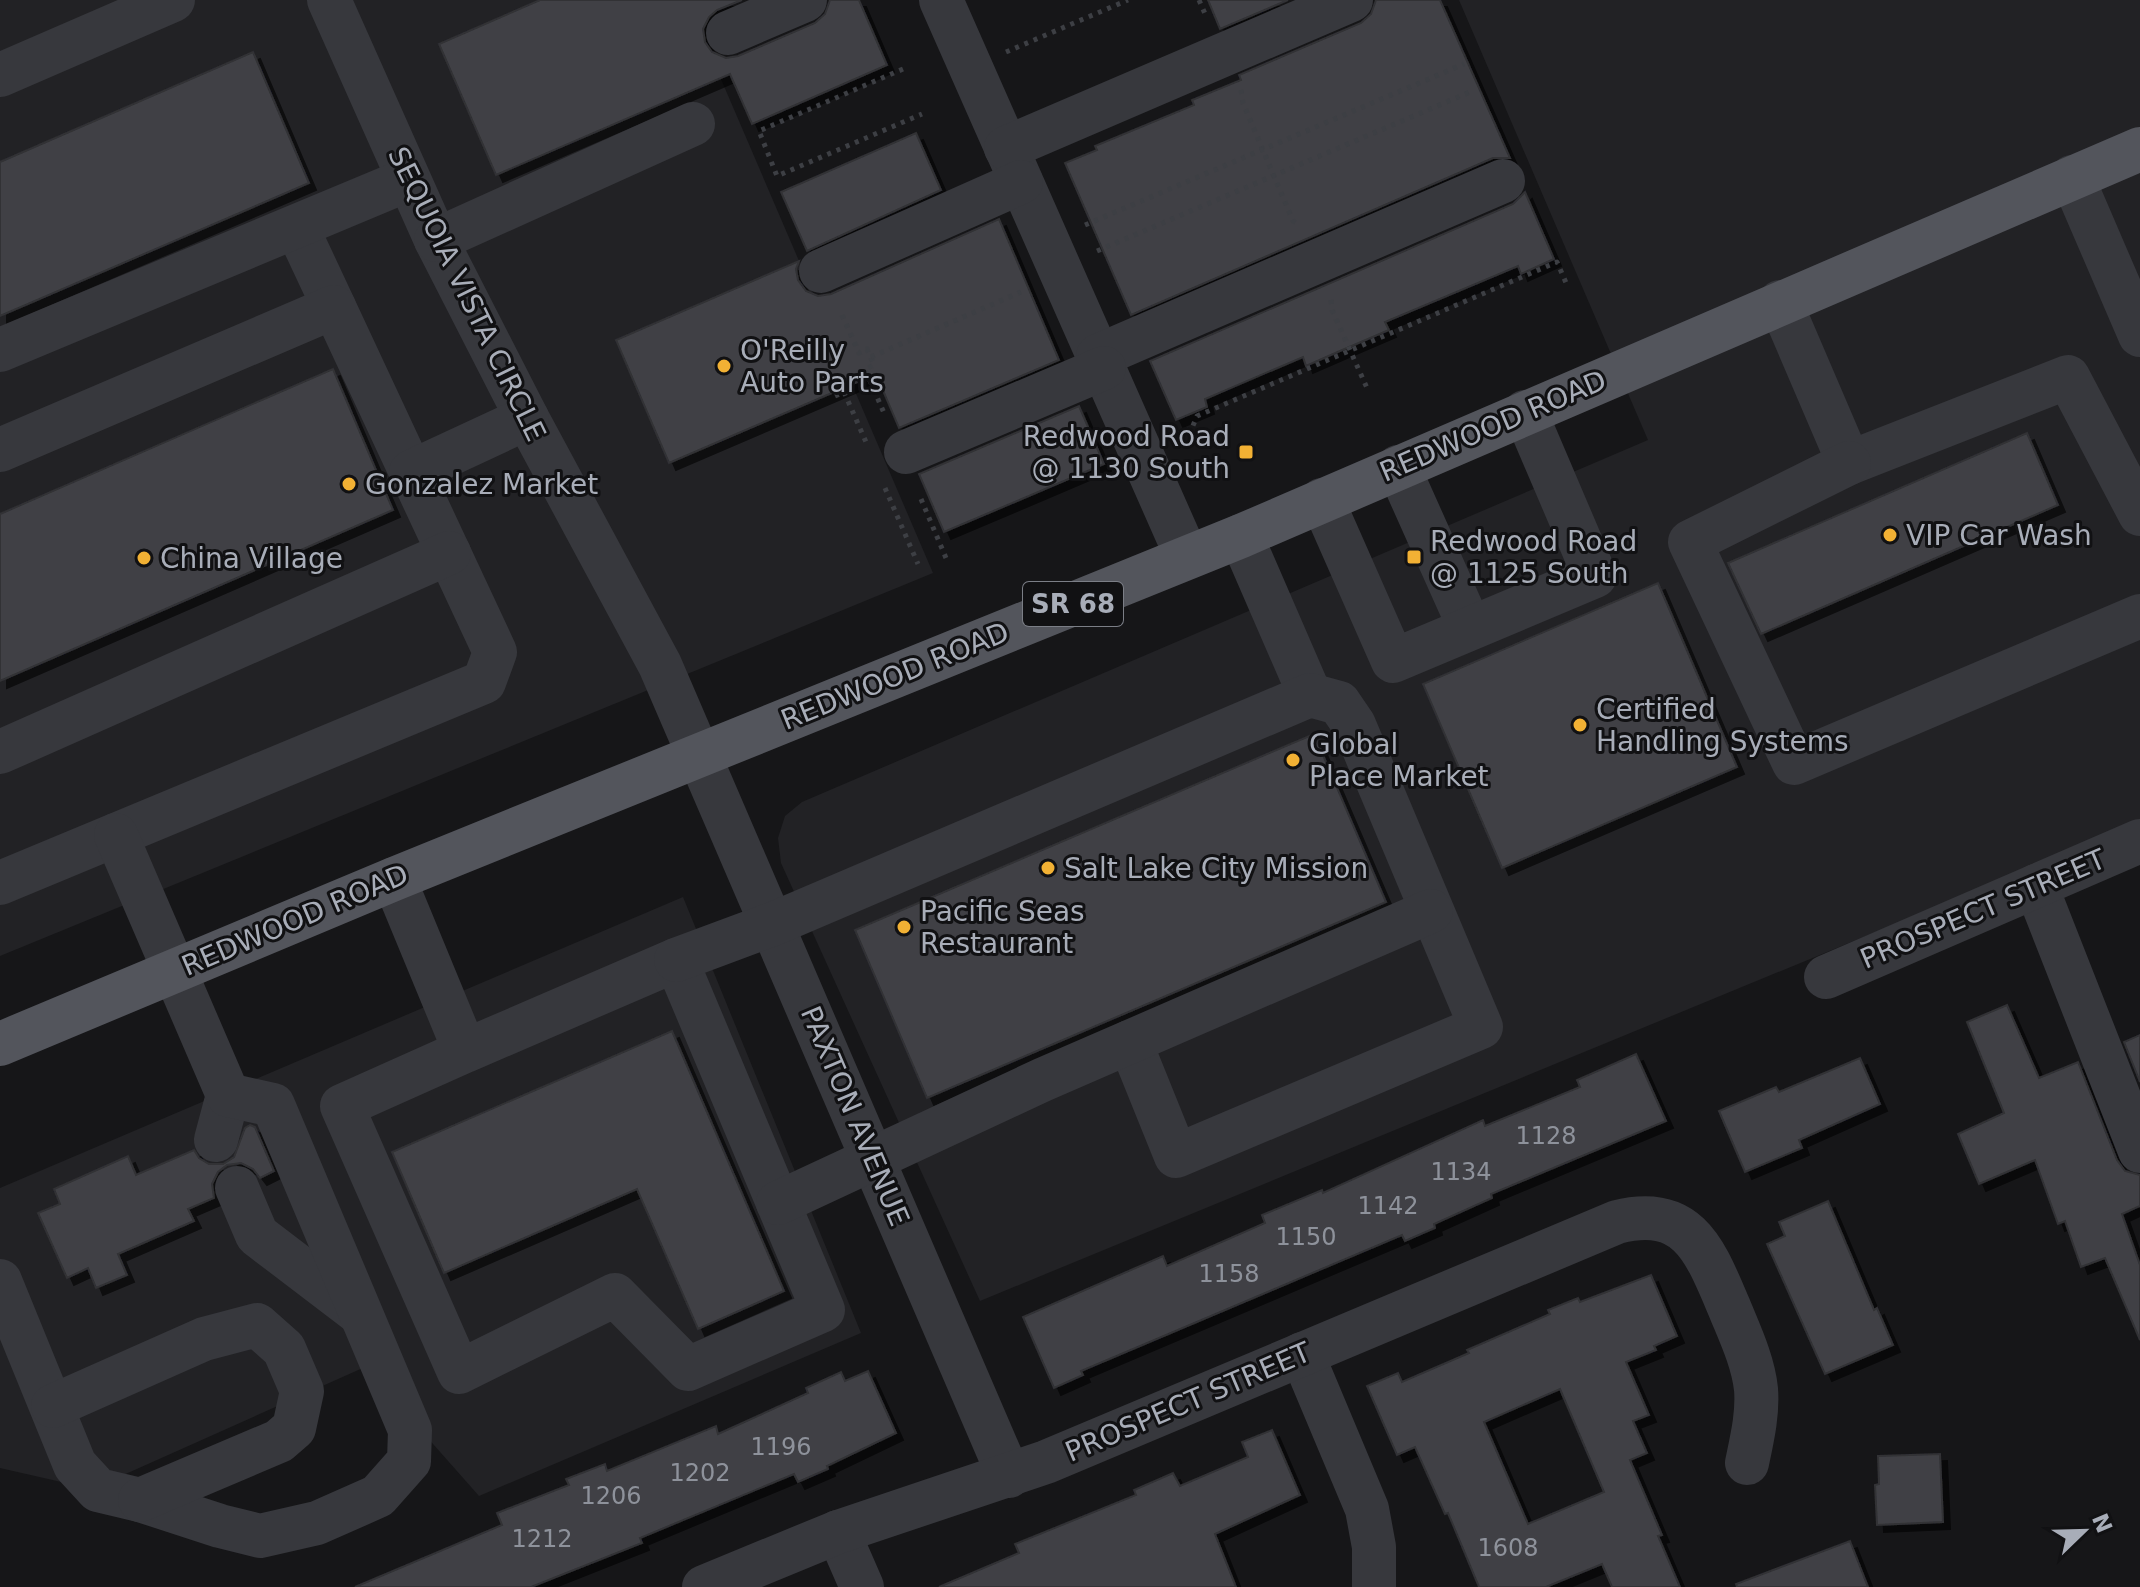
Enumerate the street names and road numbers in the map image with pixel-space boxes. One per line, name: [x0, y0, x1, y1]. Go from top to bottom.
street label: SEQUOIA VISTA CIRCLE: [381, 142, 553, 446]
street label: REDWOOD ROAD: [1375, 363, 1611, 489]
road number: SR 68: [1023, 582, 1123, 626]
street label: REDWOOD ROAD: [776, 615, 1014, 737]
street label: PROSPECT STREET: [1855, 842, 2111, 976]
street label: REDWOOD ROAD: [177, 857, 413, 983]
street label: PAXTON AVENUE: [794, 1001, 916, 1231]
street label: PROSPECT STREET: [1060, 1335, 1316, 1469]

